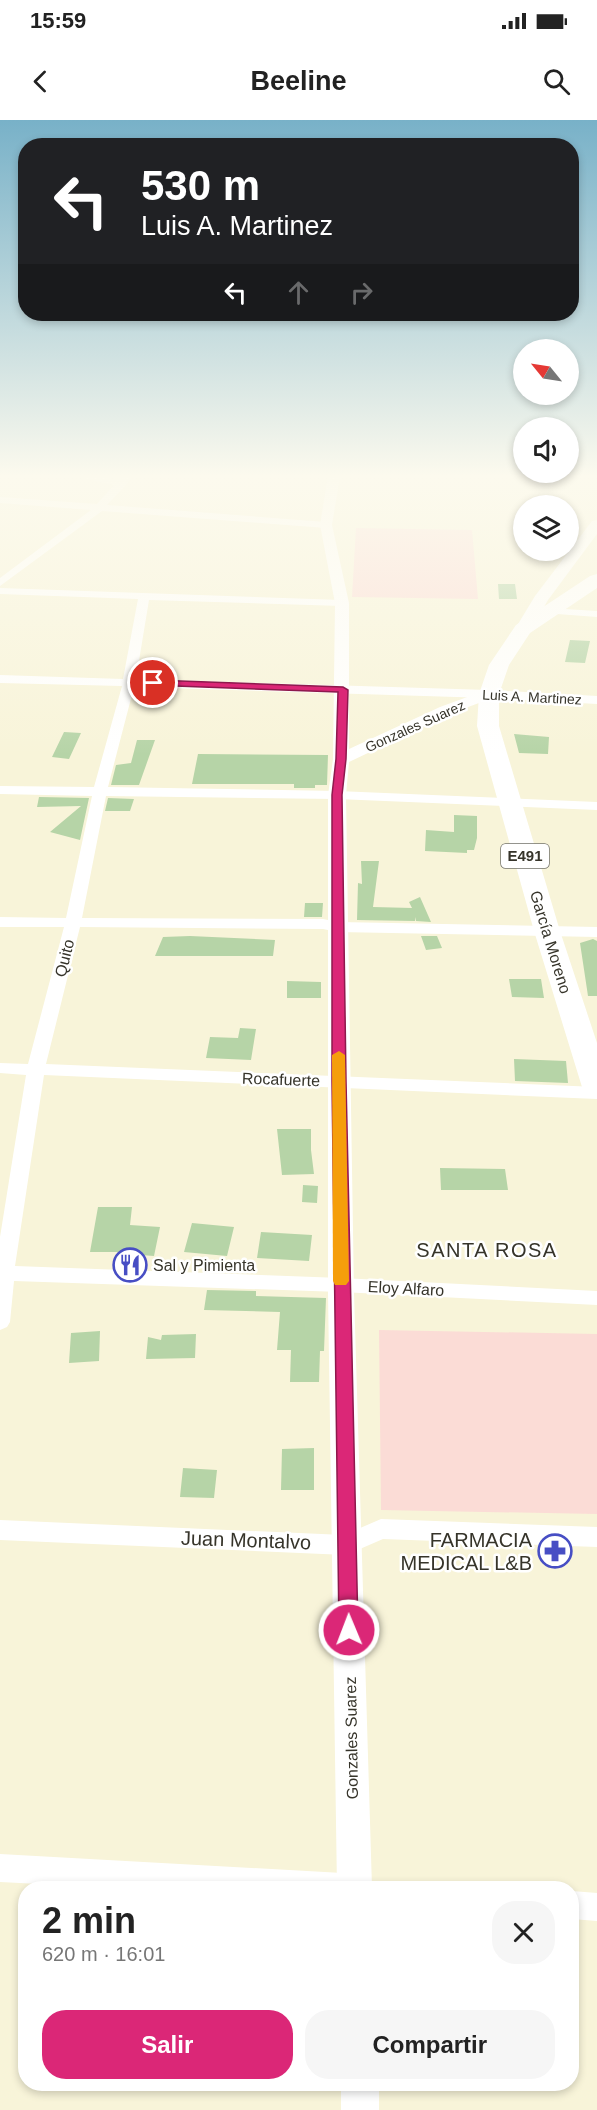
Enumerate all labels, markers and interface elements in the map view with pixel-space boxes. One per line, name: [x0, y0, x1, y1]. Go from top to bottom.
text: 15:59: [30, 8, 86, 33]
icon: back: [24, 65, 57, 98]
icon: search: [540, 65, 573, 98]
text: Beeline: [250, 66, 347, 96]
icon: left: [42, 162, 120, 240]
text: 530 m: [141, 162, 260, 209]
text: Luis A. Martinez: [141, 211, 333, 241]
icon: left: [219, 276, 252, 309]
icon: ahead: [282, 276, 315, 309]
icon: right: [345, 276, 378, 309]
north arrow: [513, 339, 579, 405]
map controls: [513, 339, 579, 561]
button: sound: [513, 417, 579, 483]
button: layers: [513, 495, 579, 561]
pin: [127, 657, 178, 708]
icon: arrive: [136, 666, 169, 699]
street label: Luis A. Martinez: [482, 686, 582, 708]
street label: Gonzales Suarez: [363, 697, 467, 755]
road number: E491: [501, 844, 549, 868]
street label: García Moreno: [527, 889, 574, 996]
street label: Quito: [52, 937, 77, 979]
street label: Rocafuerte: [242, 1070, 320, 1089]
district label: SANTA ROSA: [416, 1239, 558, 1261]
restaurant icon: Sal y Pimienta: [112, 1247, 148, 1283]
place label: Sal y Pimienta: [153, 1257, 255, 1274]
street label: Eloy Alfaro: [367, 1278, 445, 1299]
street label: Juan Montalvo: [181, 1527, 311, 1553]
place label: FARMACIA MEDICAL L&B: [400, 1529, 533, 1574]
pharmacy icon: FARMACIA MEDICAL L&B: [537, 1533, 573, 1569]
position arrow: [317, 1598, 381, 1662]
street label: Gonzales Suarez: [342, 1676, 361, 1799]
text: 2 min: [42, 1900, 136, 1941]
button: close: [492, 1901, 555, 1964]
text: 620 m · 16:01: [42, 1943, 165, 1965]
button: Salir: [42, 2010, 293, 2079]
button: Compartir: [305, 2010, 555, 2079]

